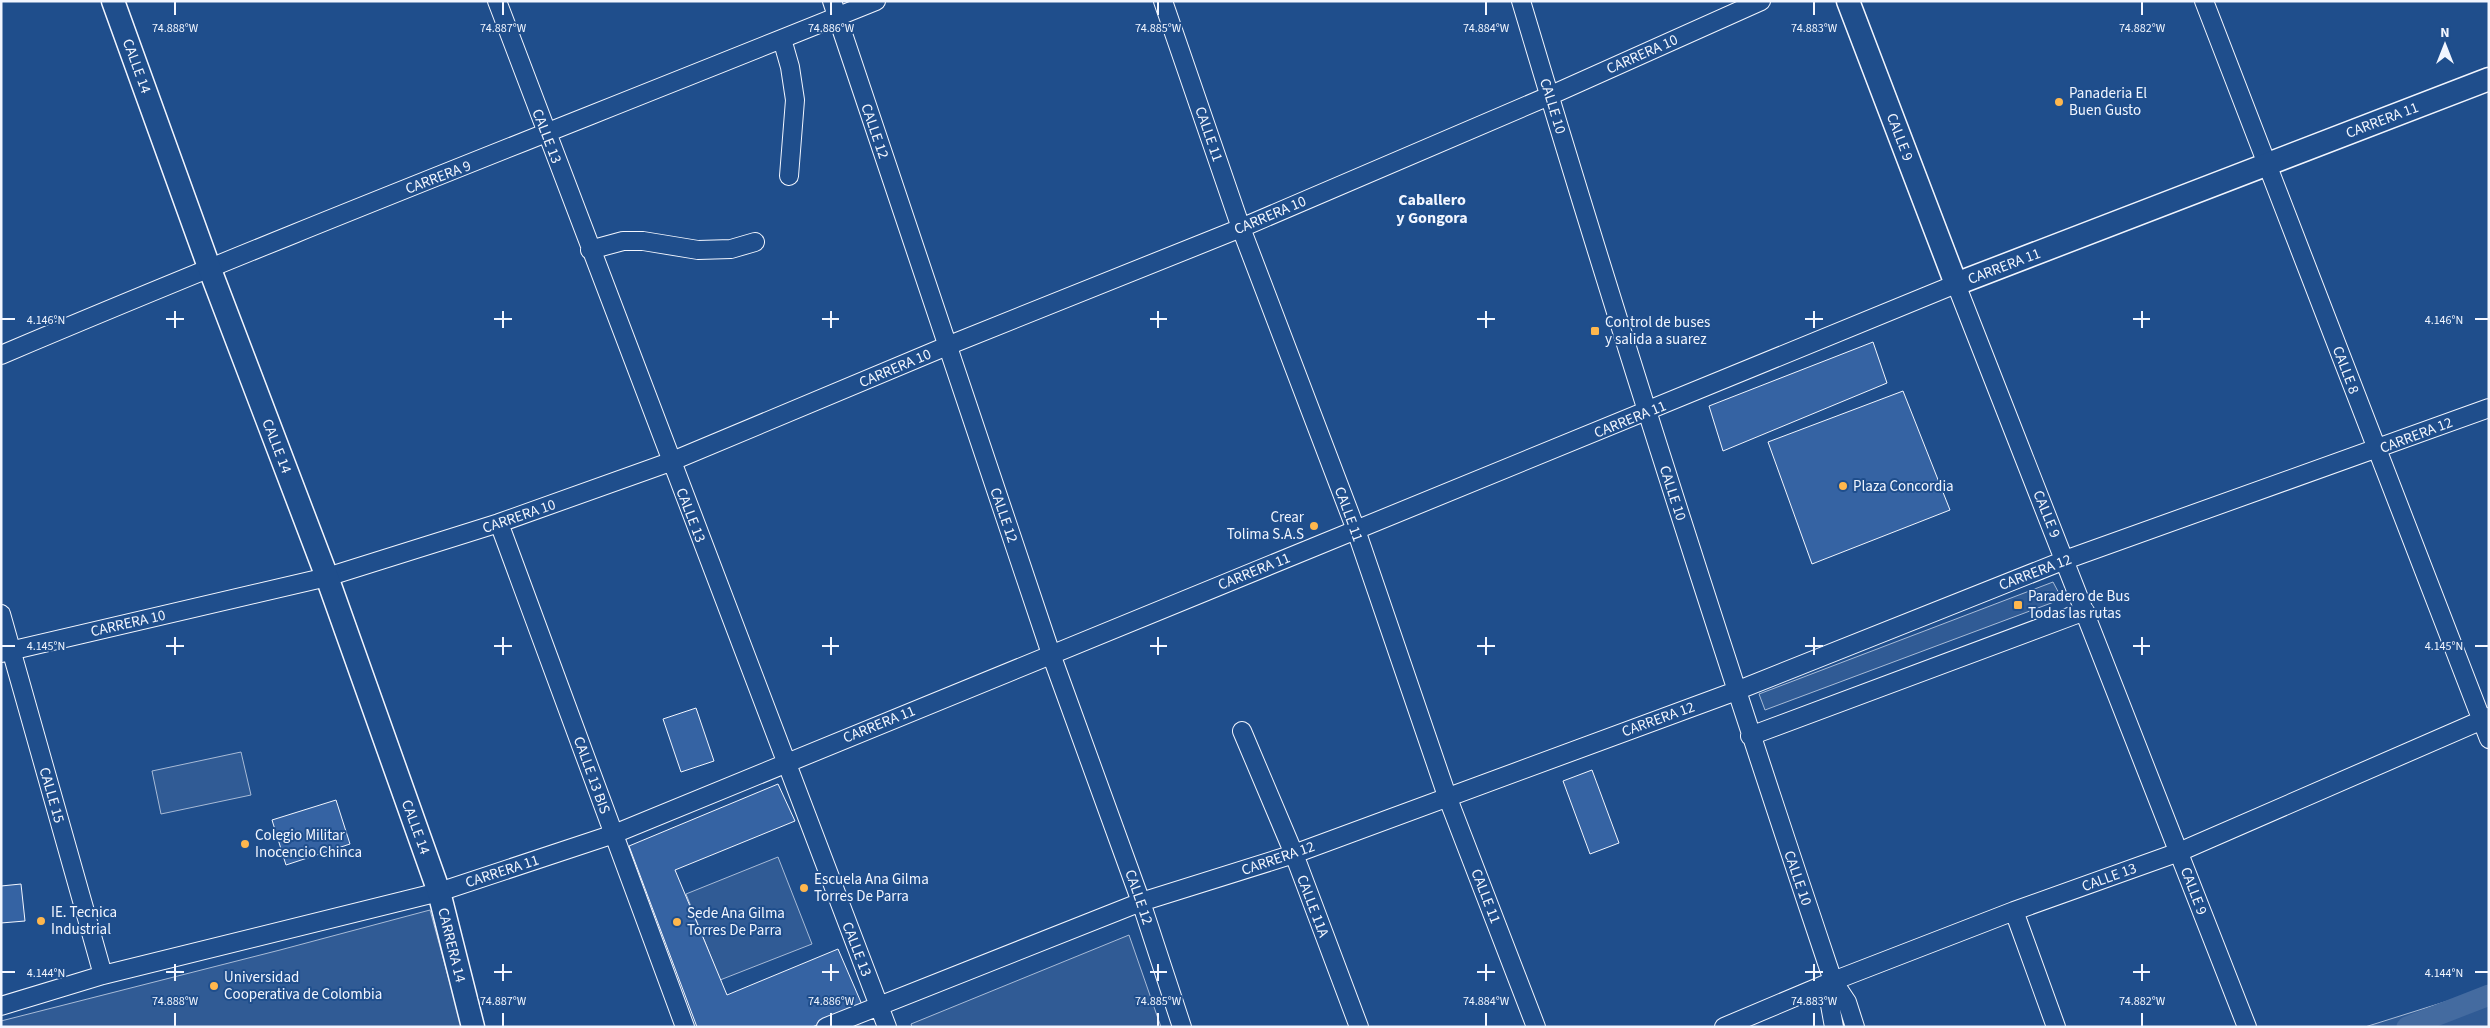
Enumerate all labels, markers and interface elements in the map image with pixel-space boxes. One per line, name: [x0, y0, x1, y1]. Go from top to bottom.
text: 74.888°W: [152, 20, 199, 37]
text: 74.887°W: [480, 20, 527, 37]
text: 74.886°W: [808, 20, 855, 37]
text: 74.885°W: [1135, 20, 1182, 37]
text: 74.884°W: [1463, 20, 1510, 37]
text: 74.883°W: [1791, 20, 1838, 37]
text: 74.882°W: [2119, 20, 2166, 37]
north arrow: [2420, 20, 2470, 70]
text: N: [2440, 23, 2450, 43]
street label: CARRERA 10: [1603, 29, 1681, 80]
street label: CALLE 14: [117, 36, 156, 97]
street label: CALLE 10: [1534, 76, 1571, 137]
place label: Panaderia El Buen Gusto: [2069, 83, 2147, 121]
marker: Panaderia El Buen Gusto: [2053, 96, 2065, 108]
street label: CARRERA 11: [2343, 97, 2422, 144]
street label: CALLE 12: [855, 101, 894, 162]
street label: CALLE 11: [1189, 104, 1228, 165]
street label: CALLE 13: [526, 106, 567, 167]
street label: CALLE 9: [1881, 110, 1918, 164]
street label: CARRERA 9: [402, 155, 474, 200]
district label: Caballero y Gongora: [1396, 189, 1468, 229]
street label: CARRERA 10: [1231, 191, 1309, 240]
street label: CARRERA 11: [1965, 243, 2044, 290]
text: 4.146°N: [27, 312, 65, 329]
place label: Control de buses y salida a suarez: [1605, 312, 1710, 350]
text: 4.146°N: [2425, 312, 2463, 329]
marker: Control de buses y salida a suarez: [1589, 325, 1601, 337]
street label: CALLE 8: [2327, 343, 2364, 397]
street label: CARRERA 10: [856, 344, 934, 393]
street label: CARRERA 11: [1591, 395, 1669, 443]
street label: CARRERA 12: [2377, 412, 2456, 459]
street label: CALLE 14: [256, 416, 297, 477]
street label: CALLE 10: [1654, 463, 1691, 524]
place label: Plaza Concordia: [1853, 476, 1954, 497]
marker: Plaza Concordia: [1837, 480, 1849, 492]
street label: CALLE 11: [1329, 484, 1368, 545]
street label: CALLE 13: [670, 485, 711, 546]
street label: CALLE 12: [984, 485, 1023, 546]
street label: CALLE 9: [2028, 487, 2066, 541]
street label: CARRERA 10: [480, 494, 559, 539]
place label: Crear Tolima S.A.S: [1227, 507, 1305, 545]
marker: Crear Tolima S.A.S: [1308, 520, 1320, 532]
street label: CARRERA 11: [1215, 547, 1293, 595]
street label: CARRERA 12: [1996, 549, 2075, 596]
place label: Paradero de Bus Todas las rutas: [2028, 586, 2130, 624]
marker: Paradero de Bus Todas las rutas: [2012, 599, 2024, 611]
street label: CARRERA 10: [89, 605, 168, 642]
text: 4.145°N: [27, 638, 65, 655]
text: 4.145°N: [2425, 638, 2463, 655]
street label: CARRERA 12: [1619, 697, 1698, 742]
street label: CARRERA 11: [840, 700, 918, 748]
street label: CALLE 13 BIS: [568, 734, 615, 817]
street label: CALLE 15: [34, 765, 69, 825]
street label: CALLE 14: [396, 797, 435, 858]
place label: Colegio Militar Inocencio Chinca: [255, 825, 362, 863]
street label: CARRERA 12: [1239, 836, 1318, 881]
marker: Colegio Militar Inocencio Chinca: [239, 838, 251, 850]
street label: CALLE 10: [1778, 848, 1817, 909]
street label: CARRERA 11: [463, 850, 542, 893]
street label: CALLE 13: [2079, 858, 2140, 897]
street label: CALLE 9: [2175, 864, 2212, 918]
street label: CALLE 11: [1465, 866, 1506, 927]
street label: CALLE 12: [1119, 867, 1158, 928]
place label: Escuela Ana Gilma Torres De Parra: [814, 869, 929, 907]
street label: CALLE 11A: [1291, 872, 1334, 941]
marker: Escuela Ana Gilma Torres De Parra: [798, 882, 810, 894]
place label: IE. Tecnica Industrial: [51, 902, 117, 940]
place label: Sede Ana Gilma Torres De Parra: [687, 903, 785, 941]
street label: CARRERA 14: [432, 906, 471, 985]
marker: IE. Tecnica Industrial: [35, 915, 47, 927]
marker: Sede Ana Gilma Torres De Parra: [671, 916, 683, 928]
street label: CALLE 13: [836, 919, 877, 980]
text: 4.144°N: [27, 965, 65, 982]
text: 4.144°N: [2425, 965, 2463, 982]
place label: Universidad Cooperativa de Colombia: [224, 967, 382, 1005]
marker: Universidad Cooperativa de Colombia: [208, 980, 220, 992]
text: 74.888°W: [152, 993, 199, 1010]
text: 74.887°W: [480, 993, 527, 1010]
text: 74.886°W: [808, 993, 855, 1010]
text: 74.885°W: [1135, 993, 1182, 1010]
text: 74.884°W: [1463, 993, 1510, 1010]
text: 74.883°W: [1791, 993, 1838, 1010]
text: 74.882°W: [2119, 993, 2166, 1010]

